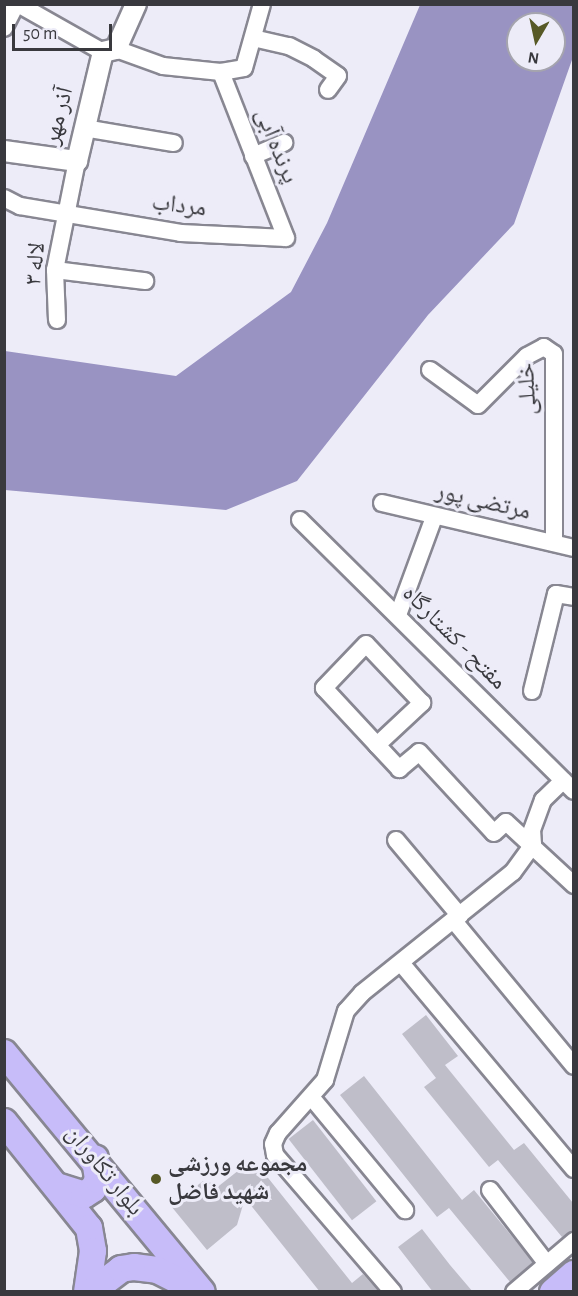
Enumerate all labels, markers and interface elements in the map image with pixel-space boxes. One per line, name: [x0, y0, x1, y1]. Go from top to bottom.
scale bar: [15, 12, 116, 50]
north arrow: [506, 12, 566, 72]
text: 50 m: [23, 25, 57, 43]
text: N: [527, 49, 540, 67]
street label: آذر مهر: [38, 84, 80, 148]
street label: پرنده آبی: [248, 104, 304, 188]
street label: مرداب: [150, 188, 208, 224]
street label: لاله ۳: [19, 241, 53, 287]
street label: خلیلی: [512, 362, 544, 416]
street label: مرتضی پور: [433, 477, 533, 527]
street label: مفتح - کشتارگاه: [396, 580, 512, 696]
street label: بلوار تکاوران: [59, 1120, 149, 1222]
place label: مجموعه ورزشی شهید فاضل: [168, 1151, 307, 1207]
marker: مجموعه ورزشی شهید فاضل: [149, 1172, 163, 1186]

